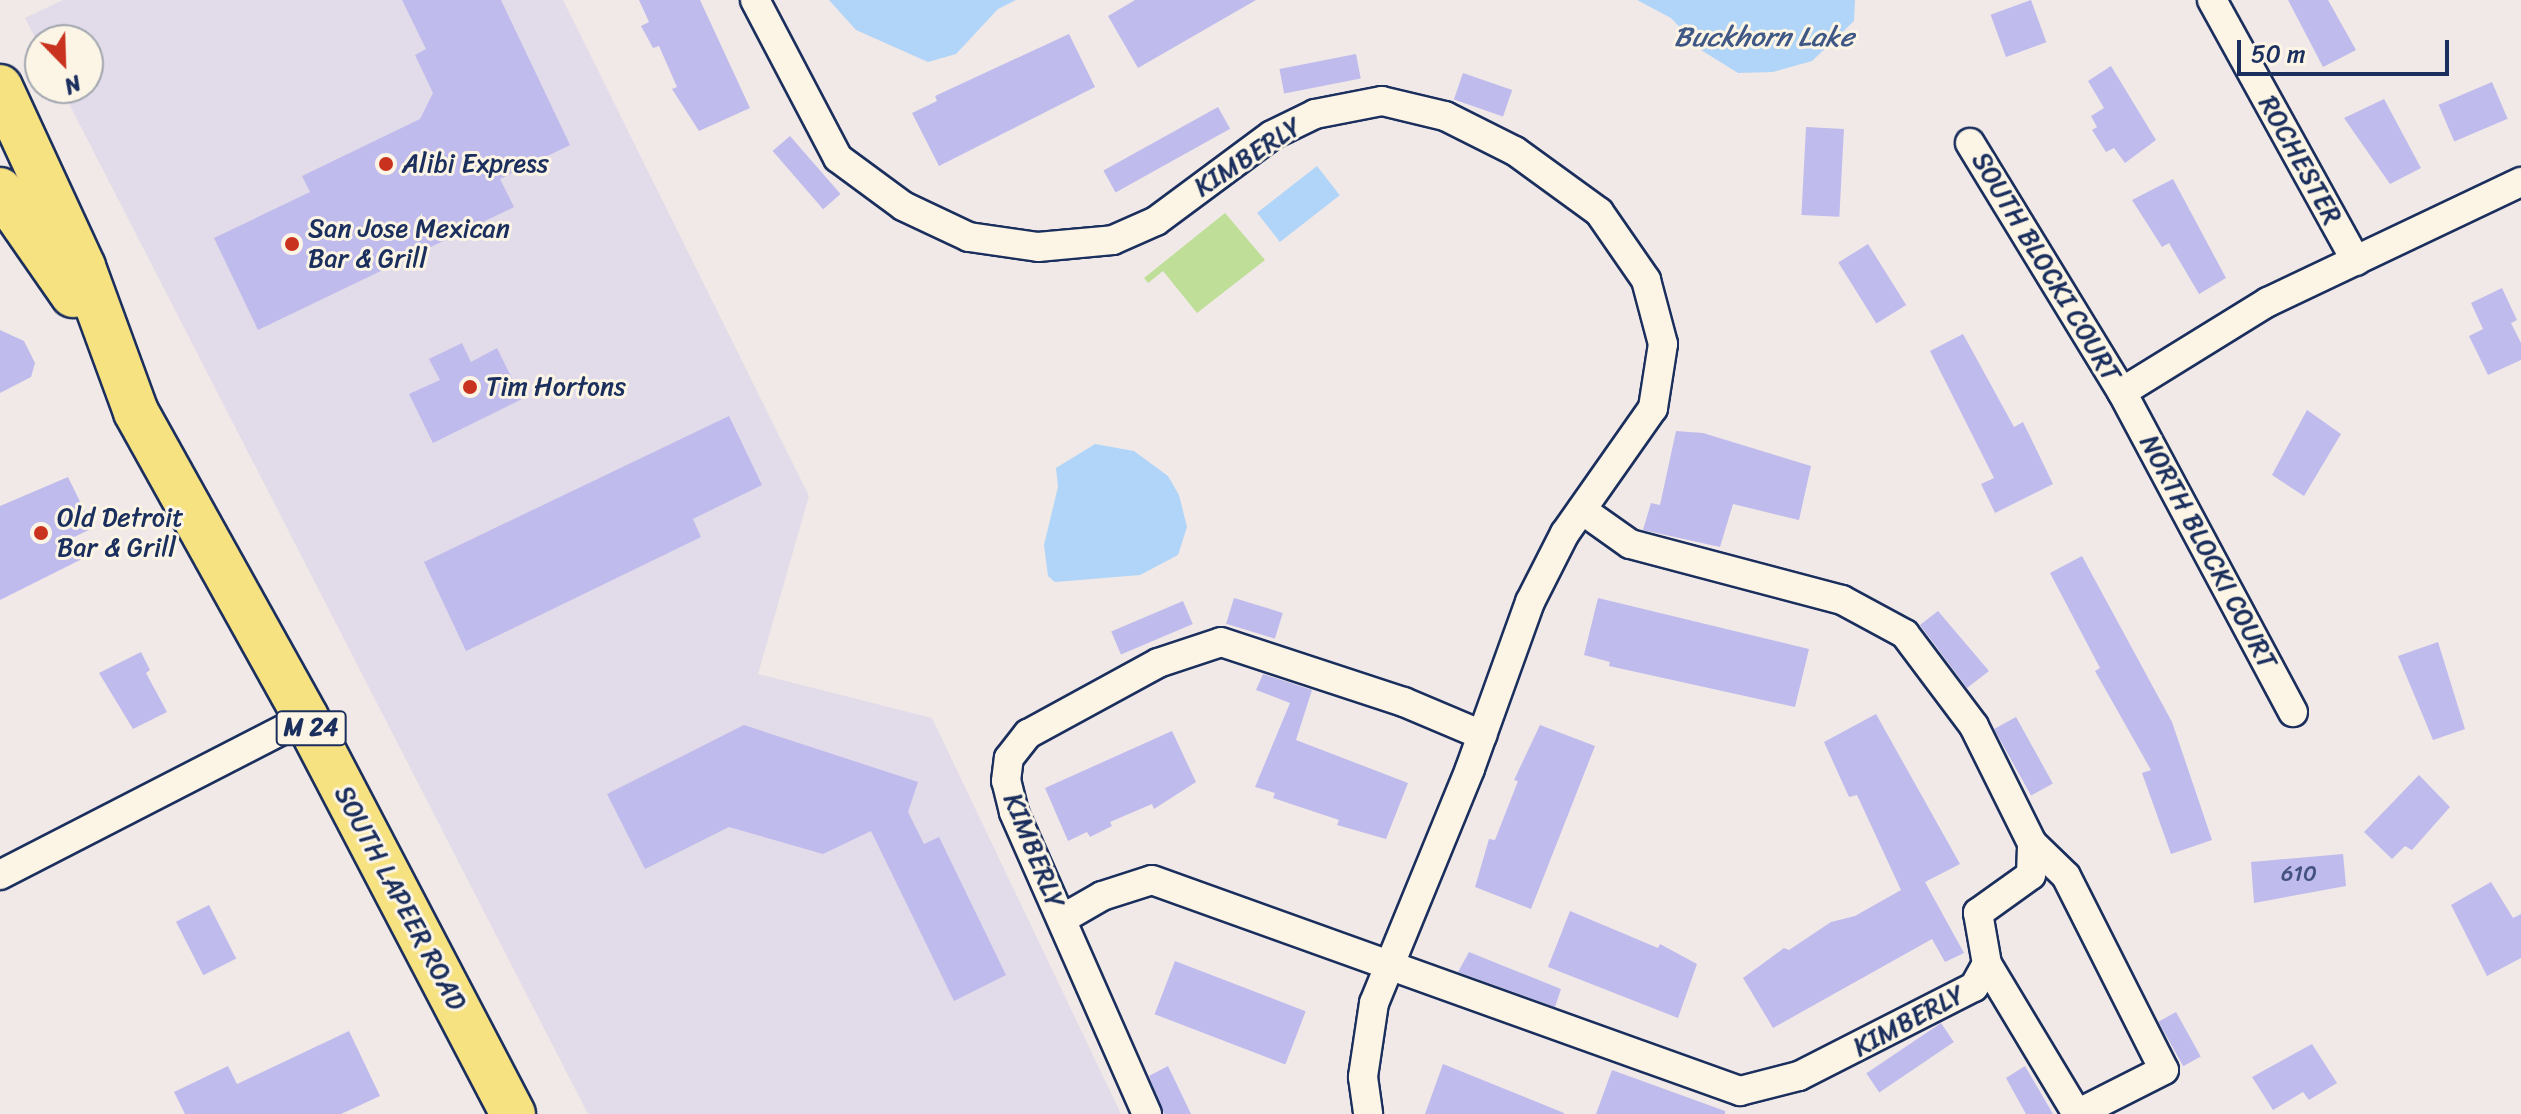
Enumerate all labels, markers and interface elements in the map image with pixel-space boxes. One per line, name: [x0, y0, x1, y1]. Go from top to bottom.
water label: Buckhorn Lake: [1674, 20, 1854, 54]
north arrow: [24, 24, 104, 104]
scale bar: [2241, 24, 2453, 74]
text: 50 m: [2251, 33, 2306, 75]
text: N: [58, 64, 87, 106]
street label: ROCHESTER: [2252, 90, 2348, 230]
street label: KIMBERLY: [1188, 111, 1308, 203]
place label: Alibi Express: [402, 148, 551, 180]
street label: SOUTH BLOCKI COURT: [1966, 148, 2126, 386]
marker: Alibi Express: [377, 155, 395, 173]
place label: San Jose Mexican Bar & Grill: [308, 213, 511, 274]
marker: San Jose Mexican Bar & Grill: [283, 235, 301, 253]
place label: Tim Hortons: [486, 371, 627, 403]
marker: Tim Hortons: [461, 378, 479, 396]
street label: NORTH BLOCKI COURT: [2133, 430, 2283, 674]
place label: Old Detroit Bar & Grill: [57, 502, 184, 564]
marker: Old Detroit Bar & Grill: [32, 524, 50, 542]
road number: M 24: [275, 708, 347, 748]
street label: SOUTH LAPEER ROAD: [328, 780, 472, 1016]
street label: KIMBERLY: [997, 789, 1071, 913]
house number: 610: [2281, 861, 2317, 887]
street label: KIMBERLY: [1848, 979, 1970, 1063]

